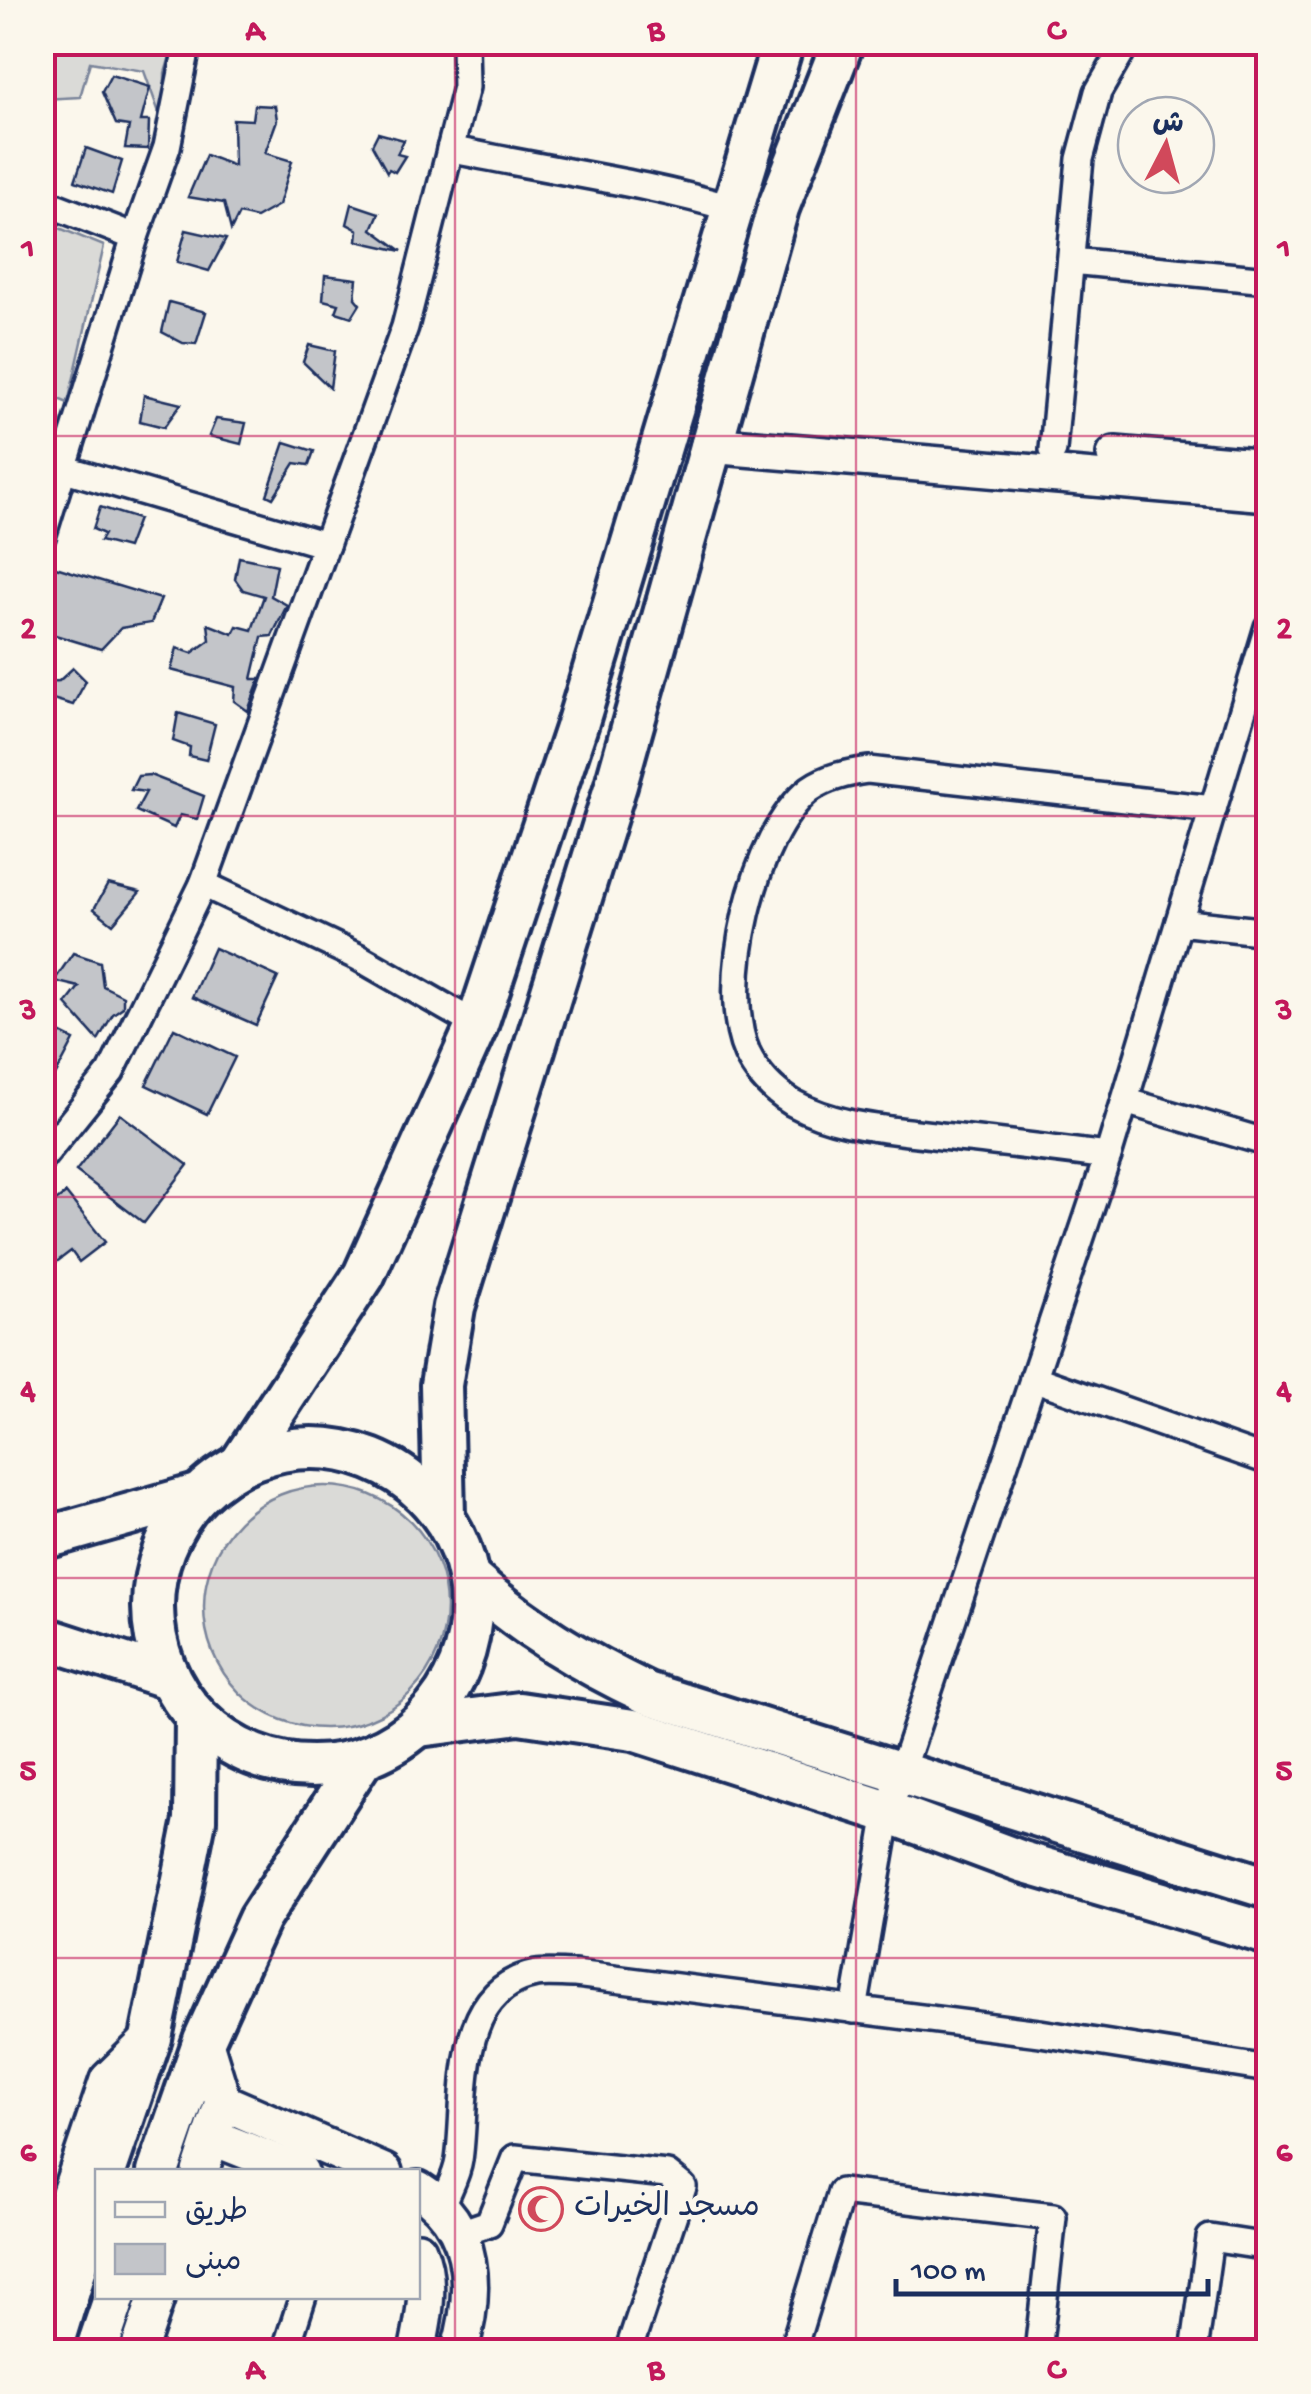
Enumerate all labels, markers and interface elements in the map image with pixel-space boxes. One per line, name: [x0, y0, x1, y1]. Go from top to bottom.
text: A: [245, 14, 267, 52]
text: B: [647, 14, 666, 52]
text: C: [1047, 14, 1067, 52]
north arrow: [1116, 95, 1216, 195]
text: ش: [1151, 107, 1185, 143]
text: 1: [21, 232, 34, 270]
text: 1: [1277, 232, 1290, 270]
text: 2: [20, 612, 36, 650]
text: 2: [1276, 612, 1292, 650]
text: 3: [19, 993, 36, 1031]
text: 3: [1275, 993, 1292, 1031]
text: 4: [19, 1374, 36, 1412]
text: 4: [1275, 1374, 1292, 1412]
text: 5: [20, 1754, 37, 1792]
text: 5: [1276, 1754, 1293, 1792]
text: 6: [20, 2135, 37, 2173]
text: 6: [1276, 2135, 1293, 2173]
legend: [95, 2169, 420, 2299]
mosque icon: مسجد الخيرات: [518, 2186, 564, 2232]
place label: مسجد الخيرات: [574, 2190, 760, 2228]
text: طريق: [185, 2196, 248, 2231]
scale bar: [896, 2234, 1208, 2296]
text: مبنى: [185, 2246, 241, 2281]
text: 100 m: [910, 2256, 986, 2291]
text: A: [245, 2353, 267, 2391]
text: B: [647, 2353, 666, 2391]
text: C: [1047, 2353, 1067, 2391]

